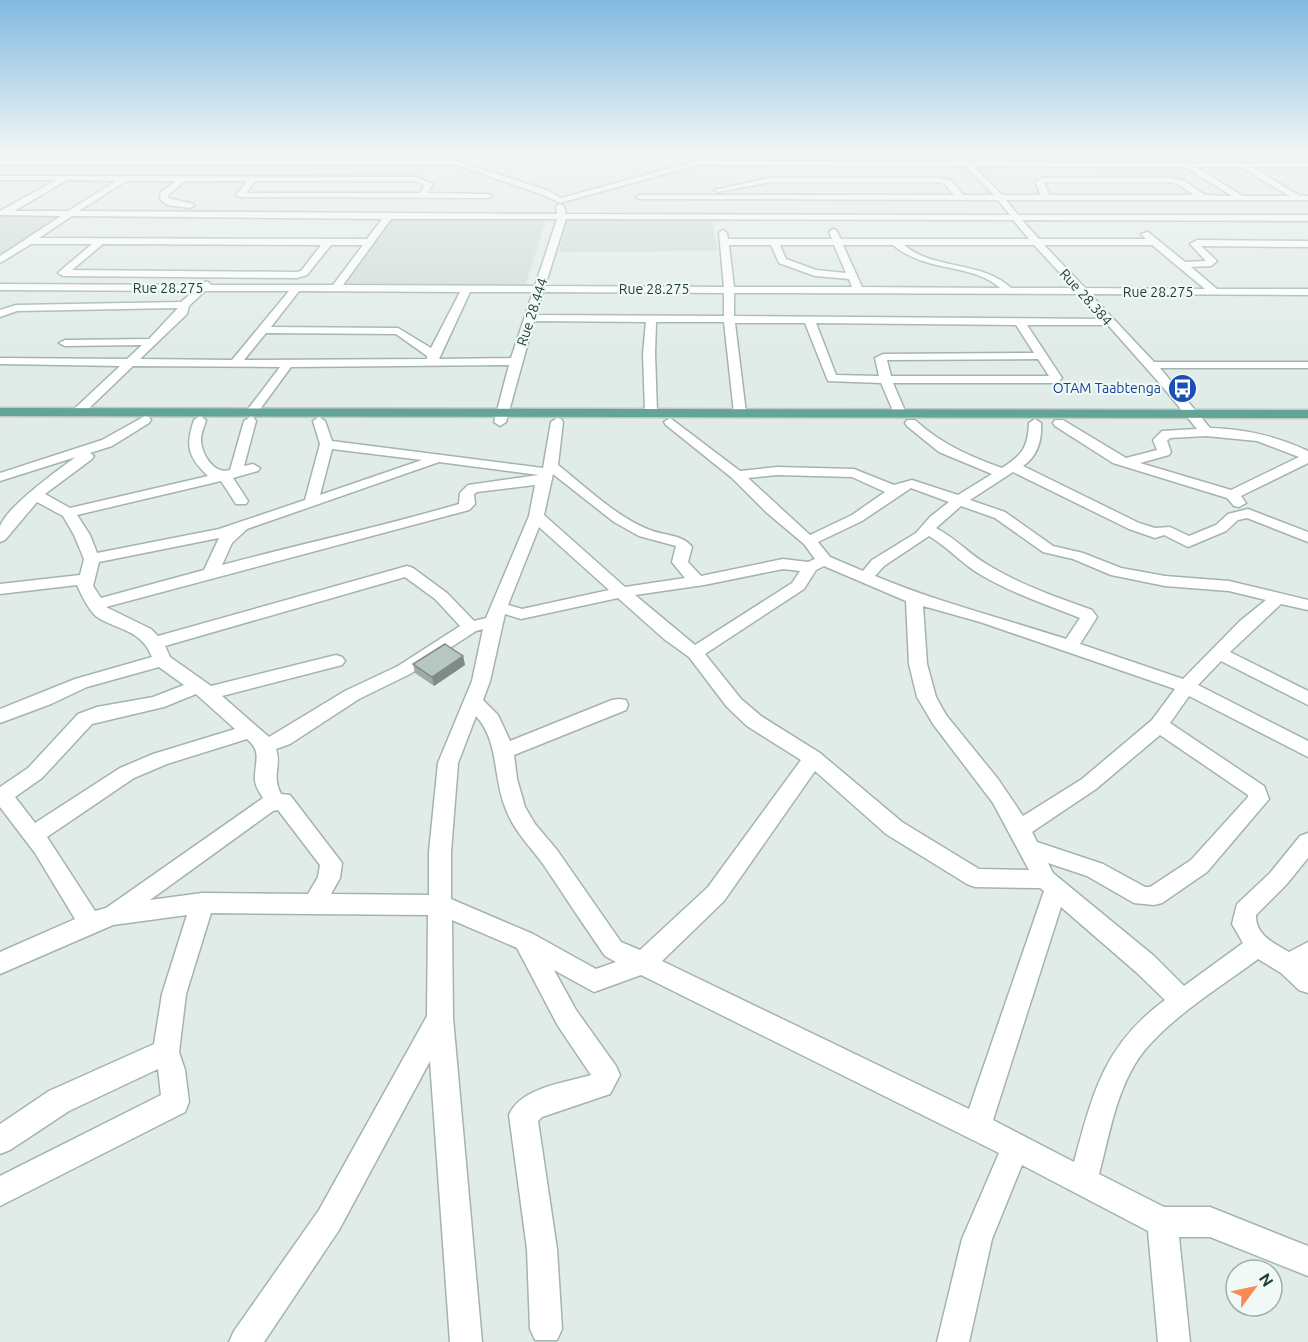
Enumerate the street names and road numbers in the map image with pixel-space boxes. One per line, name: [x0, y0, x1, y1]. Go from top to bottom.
street label: Rue 28.384: [1056, 265, 1116, 329]
street label: Rue 28.444: [513, 276, 551, 348]
street label: Rue 28.275: [133, 280, 203, 296]
street label: Rue 28.275: [619, 281, 689, 297]
street label: Rue 28.275: [1123, 284, 1193, 300]

